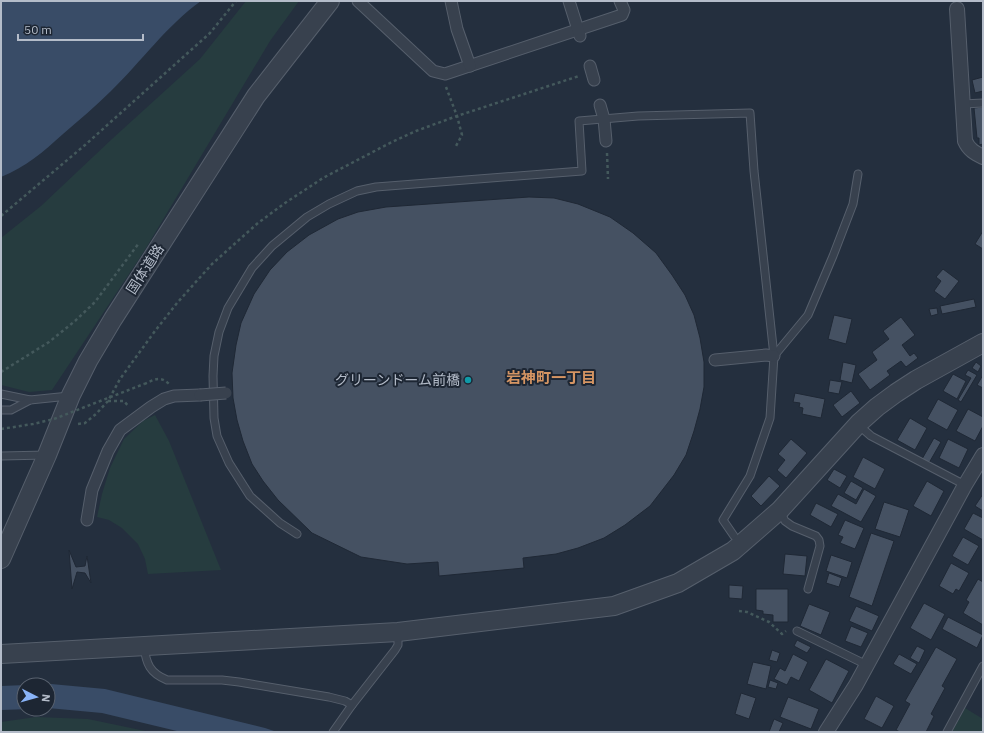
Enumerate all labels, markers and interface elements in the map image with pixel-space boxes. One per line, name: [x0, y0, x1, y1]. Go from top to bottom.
scale bar: [18, 16, 143, 42]
text: 50 m: [24, 22, 52, 37]
street label: 国体道路: [122, 241, 168, 297]
district label: 岩神町一丁目: [506, 368, 596, 387]
place label: グリーンドーム前橋: [335, 371, 460, 389]
marker: グリーンドーム前橋: [463, 375, 473, 385]
north arrow: [16, 677, 56, 717]
text: N: [39, 693, 53, 703]

